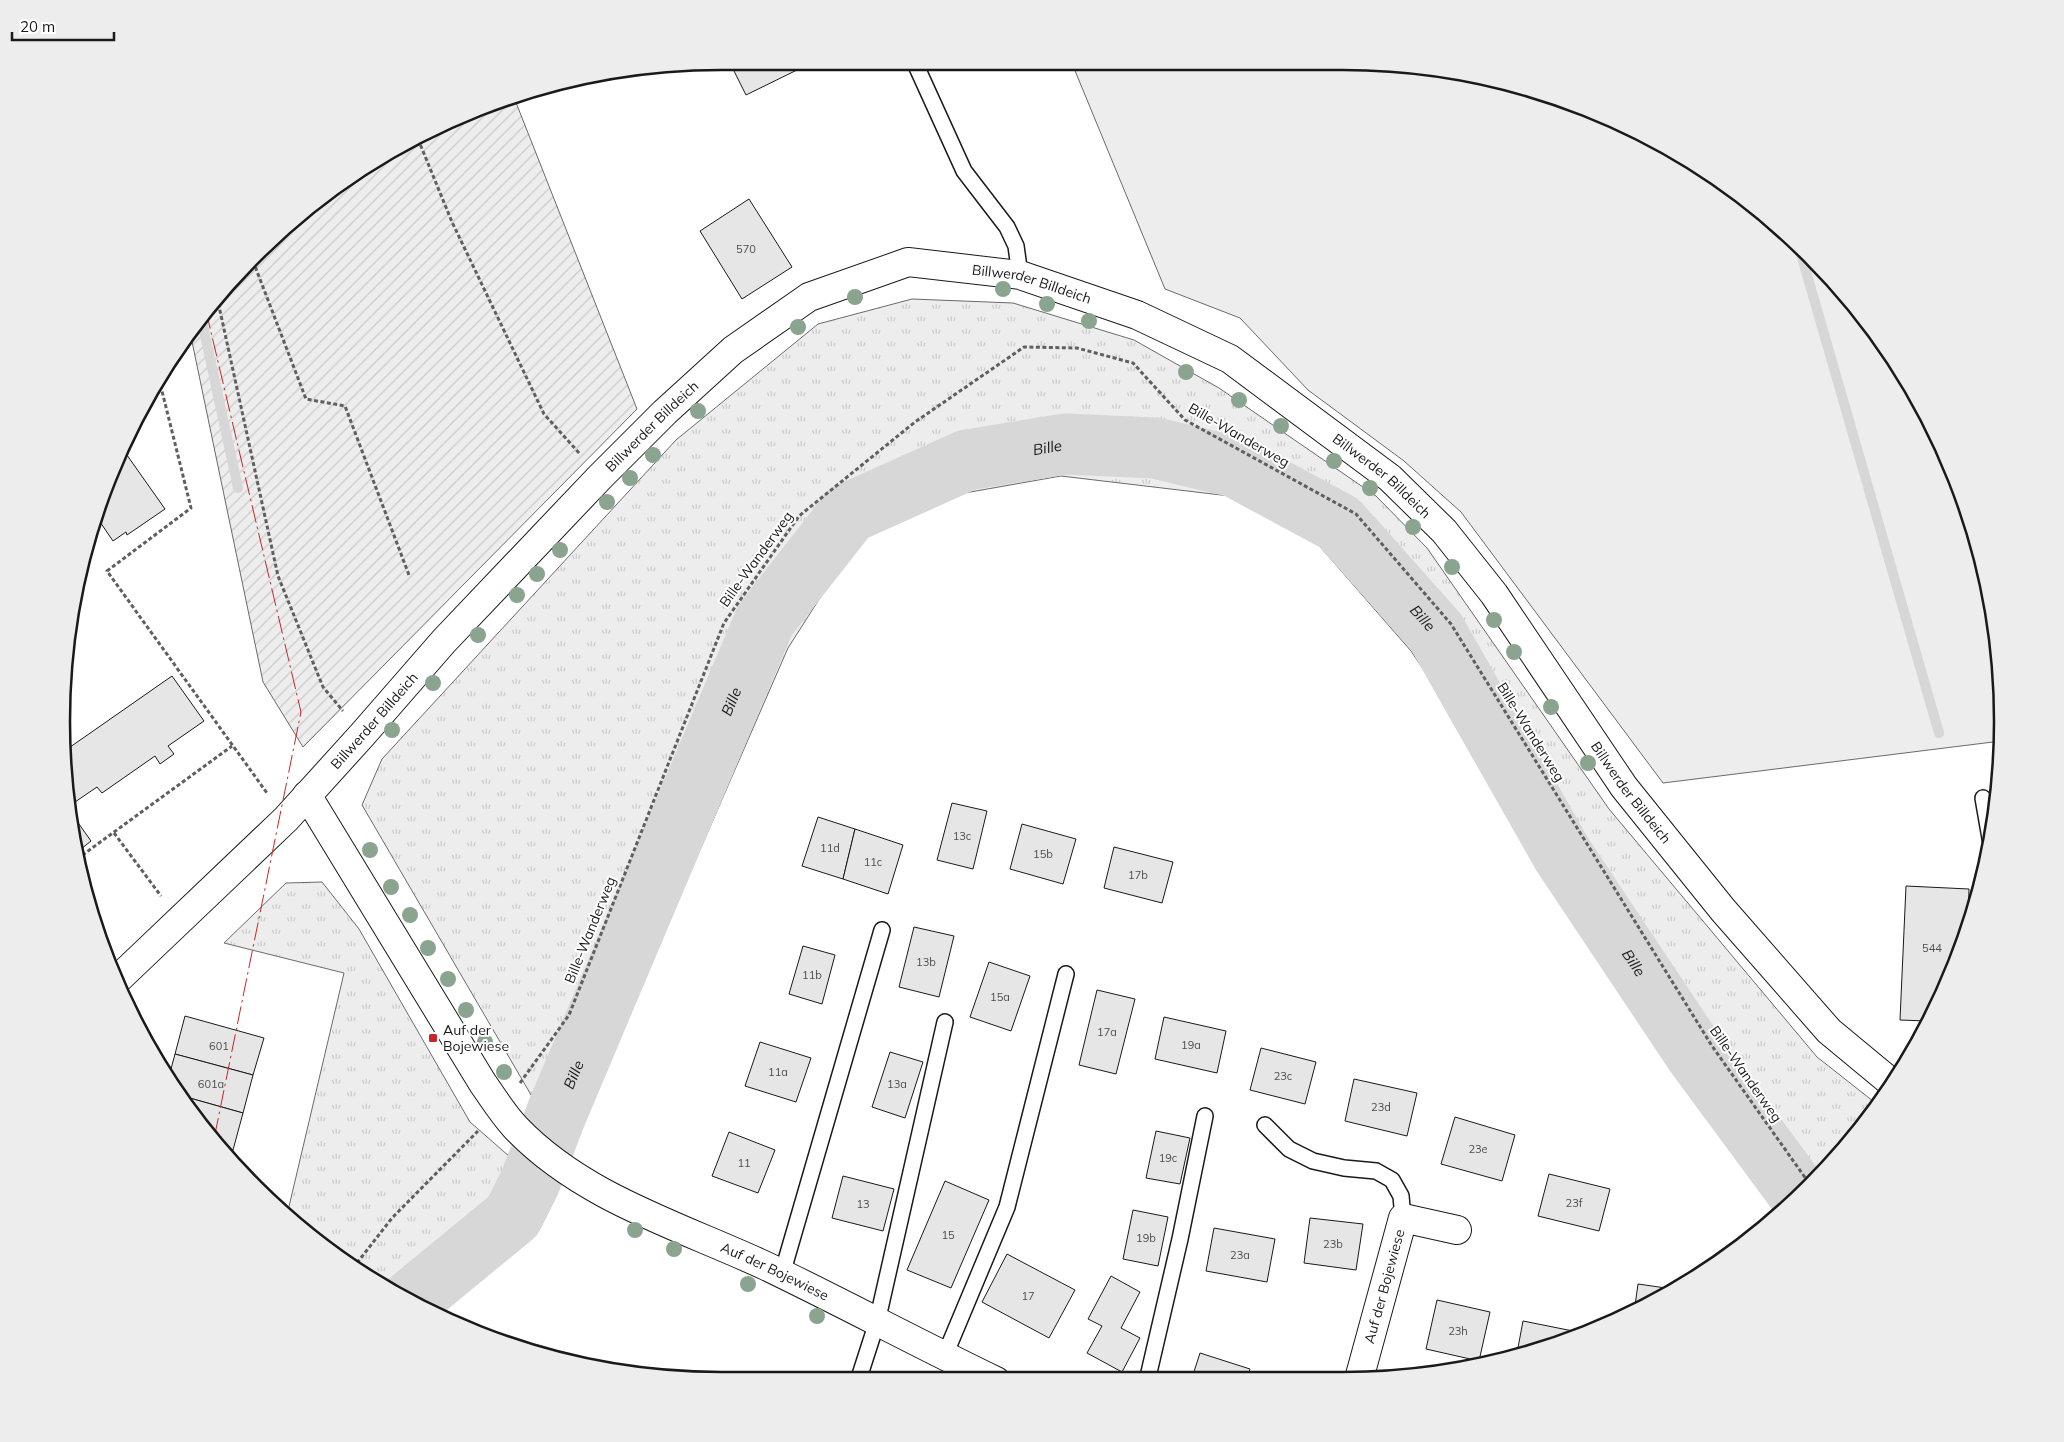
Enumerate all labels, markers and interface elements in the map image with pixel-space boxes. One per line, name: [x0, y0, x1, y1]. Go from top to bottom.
scale bar: [12, 10, 115, 42]
text: 20 m: [20, 17, 55, 36]
house number: 570: [736, 242, 756, 256]
street label: Billwerder Billdeich: [971, 260, 1094, 308]
street label: Billwerder Billdeich: [601, 377, 702, 476]
street label: Bille-Wanderweg: [1185, 399, 1293, 471]
street label: Billwerder Billdeich: [1329, 429, 1435, 522]
water label: Bille: [1031, 435, 1063, 459]
street label: Bille-Wanderweg: [715, 508, 797, 610]
water label: Bille: [1406, 600, 1440, 635]
street label: Billwerder Billdeich: [327, 669, 422, 773]
street label: Bille-Wanderweg: [1493, 679, 1569, 785]
water label: Bille: [716, 684, 745, 718]
street label: Billwerder Billdeich: [1587, 738, 1675, 847]
house number: 13c: [953, 829, 972, 843]
house number: 11d: [820, 841, 840, 855]
house number: 15b: [1033, 847, 1053, 861]
house number: 11c: [864, 855, 883, 869]
house number: 17b: [1128, 868, 1148, 882]
street label: Bille-Wanderweg: [560, 874, 620, 986]
house number: 544: [1922, 941, 1942, 955]
water label: Bille: [1618, 945, 1650, 980]
house number: 13b: [916, 955, 936, 969]
house number: 11b: [802, 968, 822, 982]
house number: 15a: [990, 990, 1010, 1004]
place label: Auf der Bojewiese: [443, 1021, 509, 1055]
street label: Bille-Wanderweg: [1706, 1022, 1786, 1126]
house number: 17a: [1097, 1025, 1117, 1039]
marker: Auf der Bojewiese: [427, 1032, 439, 1044]
house number: 19a: [1181, 1038, 1201, 1052]
house number: 601: [209, 1039, 229, 1053]
water label: Bille: [558, 1057, 587, 1092]
house number: 11a: [768, 1065, 788, 1079]
house number: 23c: [1274, 1069, 1293, 1083]
house number: 601a: [198, 1077, 224, 1091]
house number: 13a: [887, 1077, 907, 1091]
house number: 23d: [1371, 1100, 1391, 1114]
house number: 23e: [1468, 1142, 1488, 1156]
house number: 19c: [1159, 1151, 1178, 1165]
house number: 11: [737, 1156, 751, 1170]
house number: 23f: [1566, 1196, 1583, 1210]
house number: 13: [856, 1197, 870, 1211]
street label: Auf der Bojewiese: [1360, 1227, 1409, 1346]
house number: 15: [941, 1228, 955, 1242]
house number: 19b: [1136, 1231, 1156, 1245]
house number: 23b: [1323, 1237, 1343, 1251]
street label: Auf der Bojewiese: [718, 1238, 832, 1305]
house number: 23a: [1230, 1248, 1250, 1262]
house number: 17: [1021, 1289, 1035, 1303]
house number: 23h: [1448, 1324, 1468, 1338]

